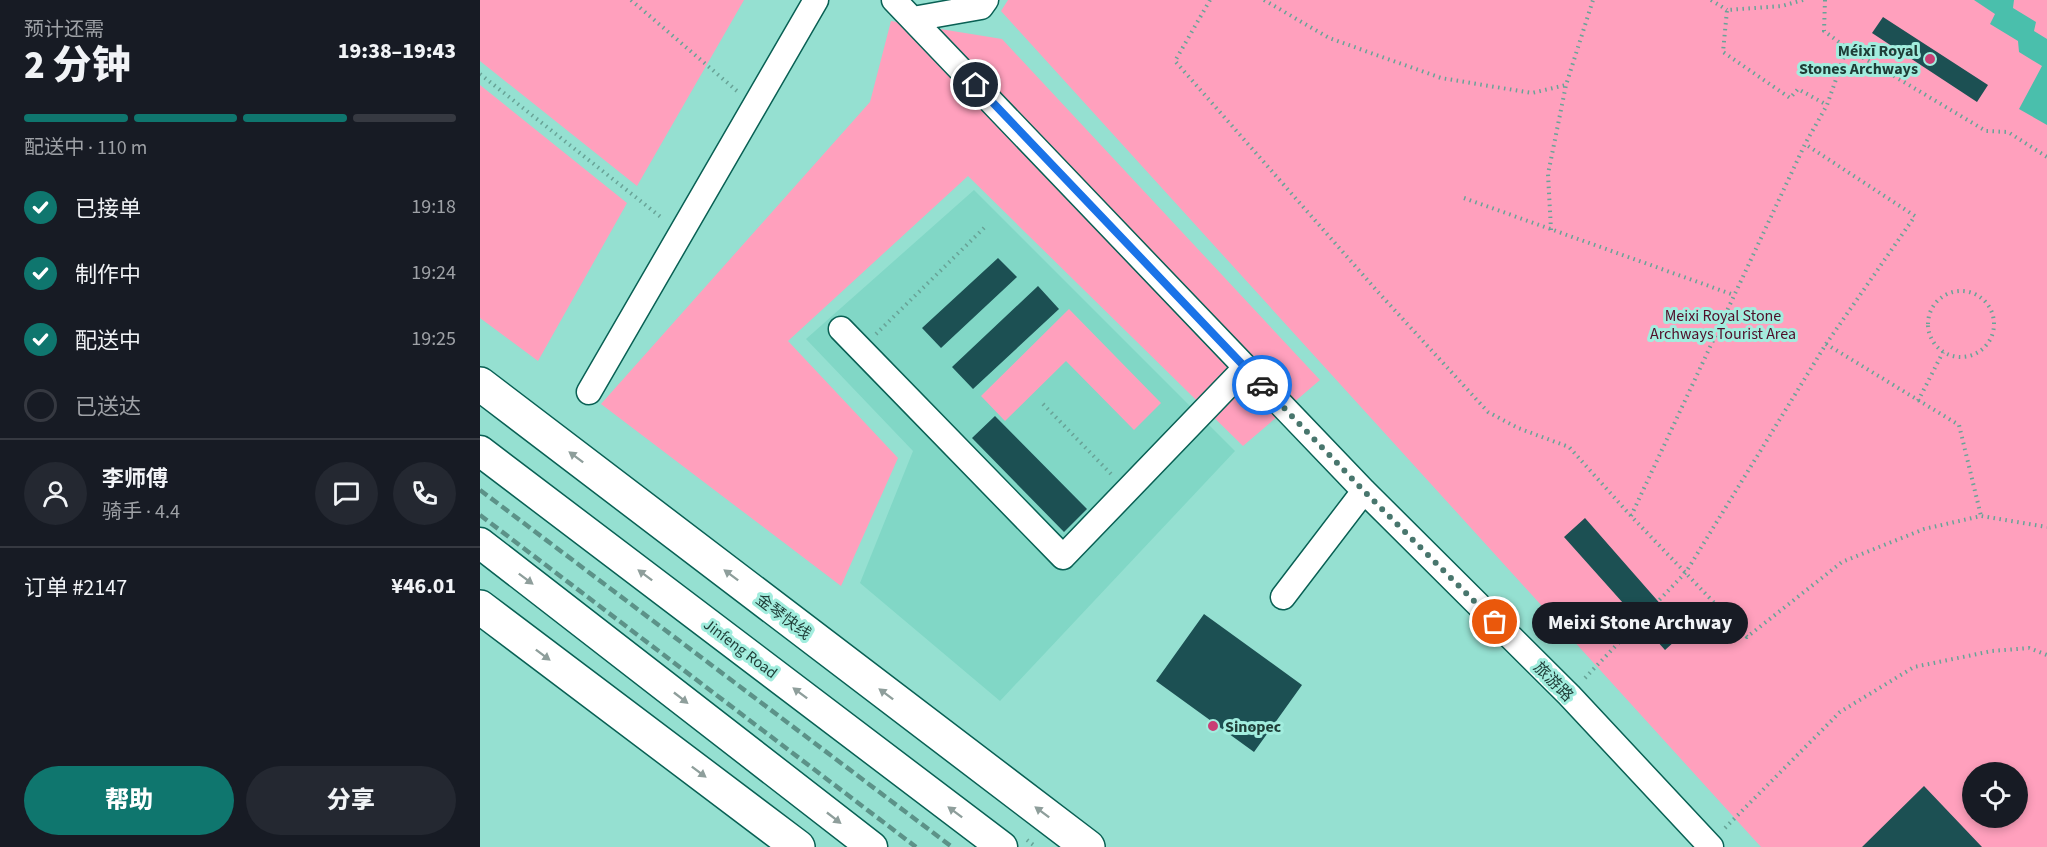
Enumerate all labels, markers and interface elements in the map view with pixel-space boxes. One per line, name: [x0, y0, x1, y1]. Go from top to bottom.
text: 预计还需: [24, 16, 104, 44]
text: 19:38–19:43: [338, 35, 456, 67]
text: 2 分钟: [24, 38, 131, 94]
place label: Méixī Royal Stones Archways: [1799, 40, 1918, 80]
marker: Méixī Royal Stones Archways: [1923, 52, 1937, 66]
pin: [950, 59, 1001, 110]
icon: home: [959, 68, 992, 101]
text: 配送中 · 110 m: [24, 134, 147, 162]
icon: check: [24, 191, 57, 224]
text: 已接单: [75, 193, 141, 225]
text: 19:18: [411, 193, 456, 221]
icon: check: [24, 257, 57, 290]
text: 制作中: [75, 259, 141, 291]
text: 19:24: [411, 259, 456, 287]
park label: Meixi Royal Stone Archways Tourist Area: [1650, 305, 1796, 345]
icon: check: [24, 323, 57, 356]
text: 配送中: [75, 325, 141, 357]
text: 19:25: [411, 325, 456, 353]
courier: [1232, 355, 1292, 415]
icon: car: [1246, 369, 1279, 402]
text: 已送达: [75, 391, 141, 423]
one-way arrow: [568, 451, 584, 464]
button: person: [24, 462, 87, 525]
button: chat: [315, 462, 378, 525]
button: phone: [393, 462, 456, 525]
text: 李师傅: [102, 463, 168, 495]
text: 骑手 · 4.4: [102, 498, 180, 526]
one-way arrow: [637, 569, 653, 582]
text: ¥46.01: [391, 570, 456, 602]
one-way arrow: [724, 570, 739, 582]
text: 订单 #2147: [24, 572, 127, 604]
one-way arrow: [519, 572, 534, 584]
street label: 金琴快线: [751, 589, 816, 645]
pin: [1469, 596, 1520, 647]
callout: Meixi Stone Archway: [1531, 601, 1747, 643]
icon: bag: [1478, 605, 1511, 638]
text: Meixi Stone Archway: [1548, 609, 1732, 637]
street label: Jinfeng Road: [699, 614, 782, 684]
one-way arrow: [536, 648, 551, 660]
street label: 旅游路: [1529, 657, 1578, 706]
one-way arrow: [793, 688, 808, 700]
one-way arrow: [879, 688, 894, 700]
one-way arrow: [672, 692, 688, 704]
place label: Sinopec: [1225, 716, 1282, 738]
marker: Sinopec: [1206, 719, 1220, 733]
map controls: [1962, 762, 2028, 828]
button: locate: [1962, 762, 2028, 828]
button: 帮助: [24, 766, 234, 835]
button: 分享: [246, 766, 456, 835]
one-way arrow: [691, 766, 707, 779]
one-way arrow: [948, 806, 963, 818]
one-way arrow: [1034, 806, 1049, 818]
one-way arrow: [827, 811, 842, 823]

